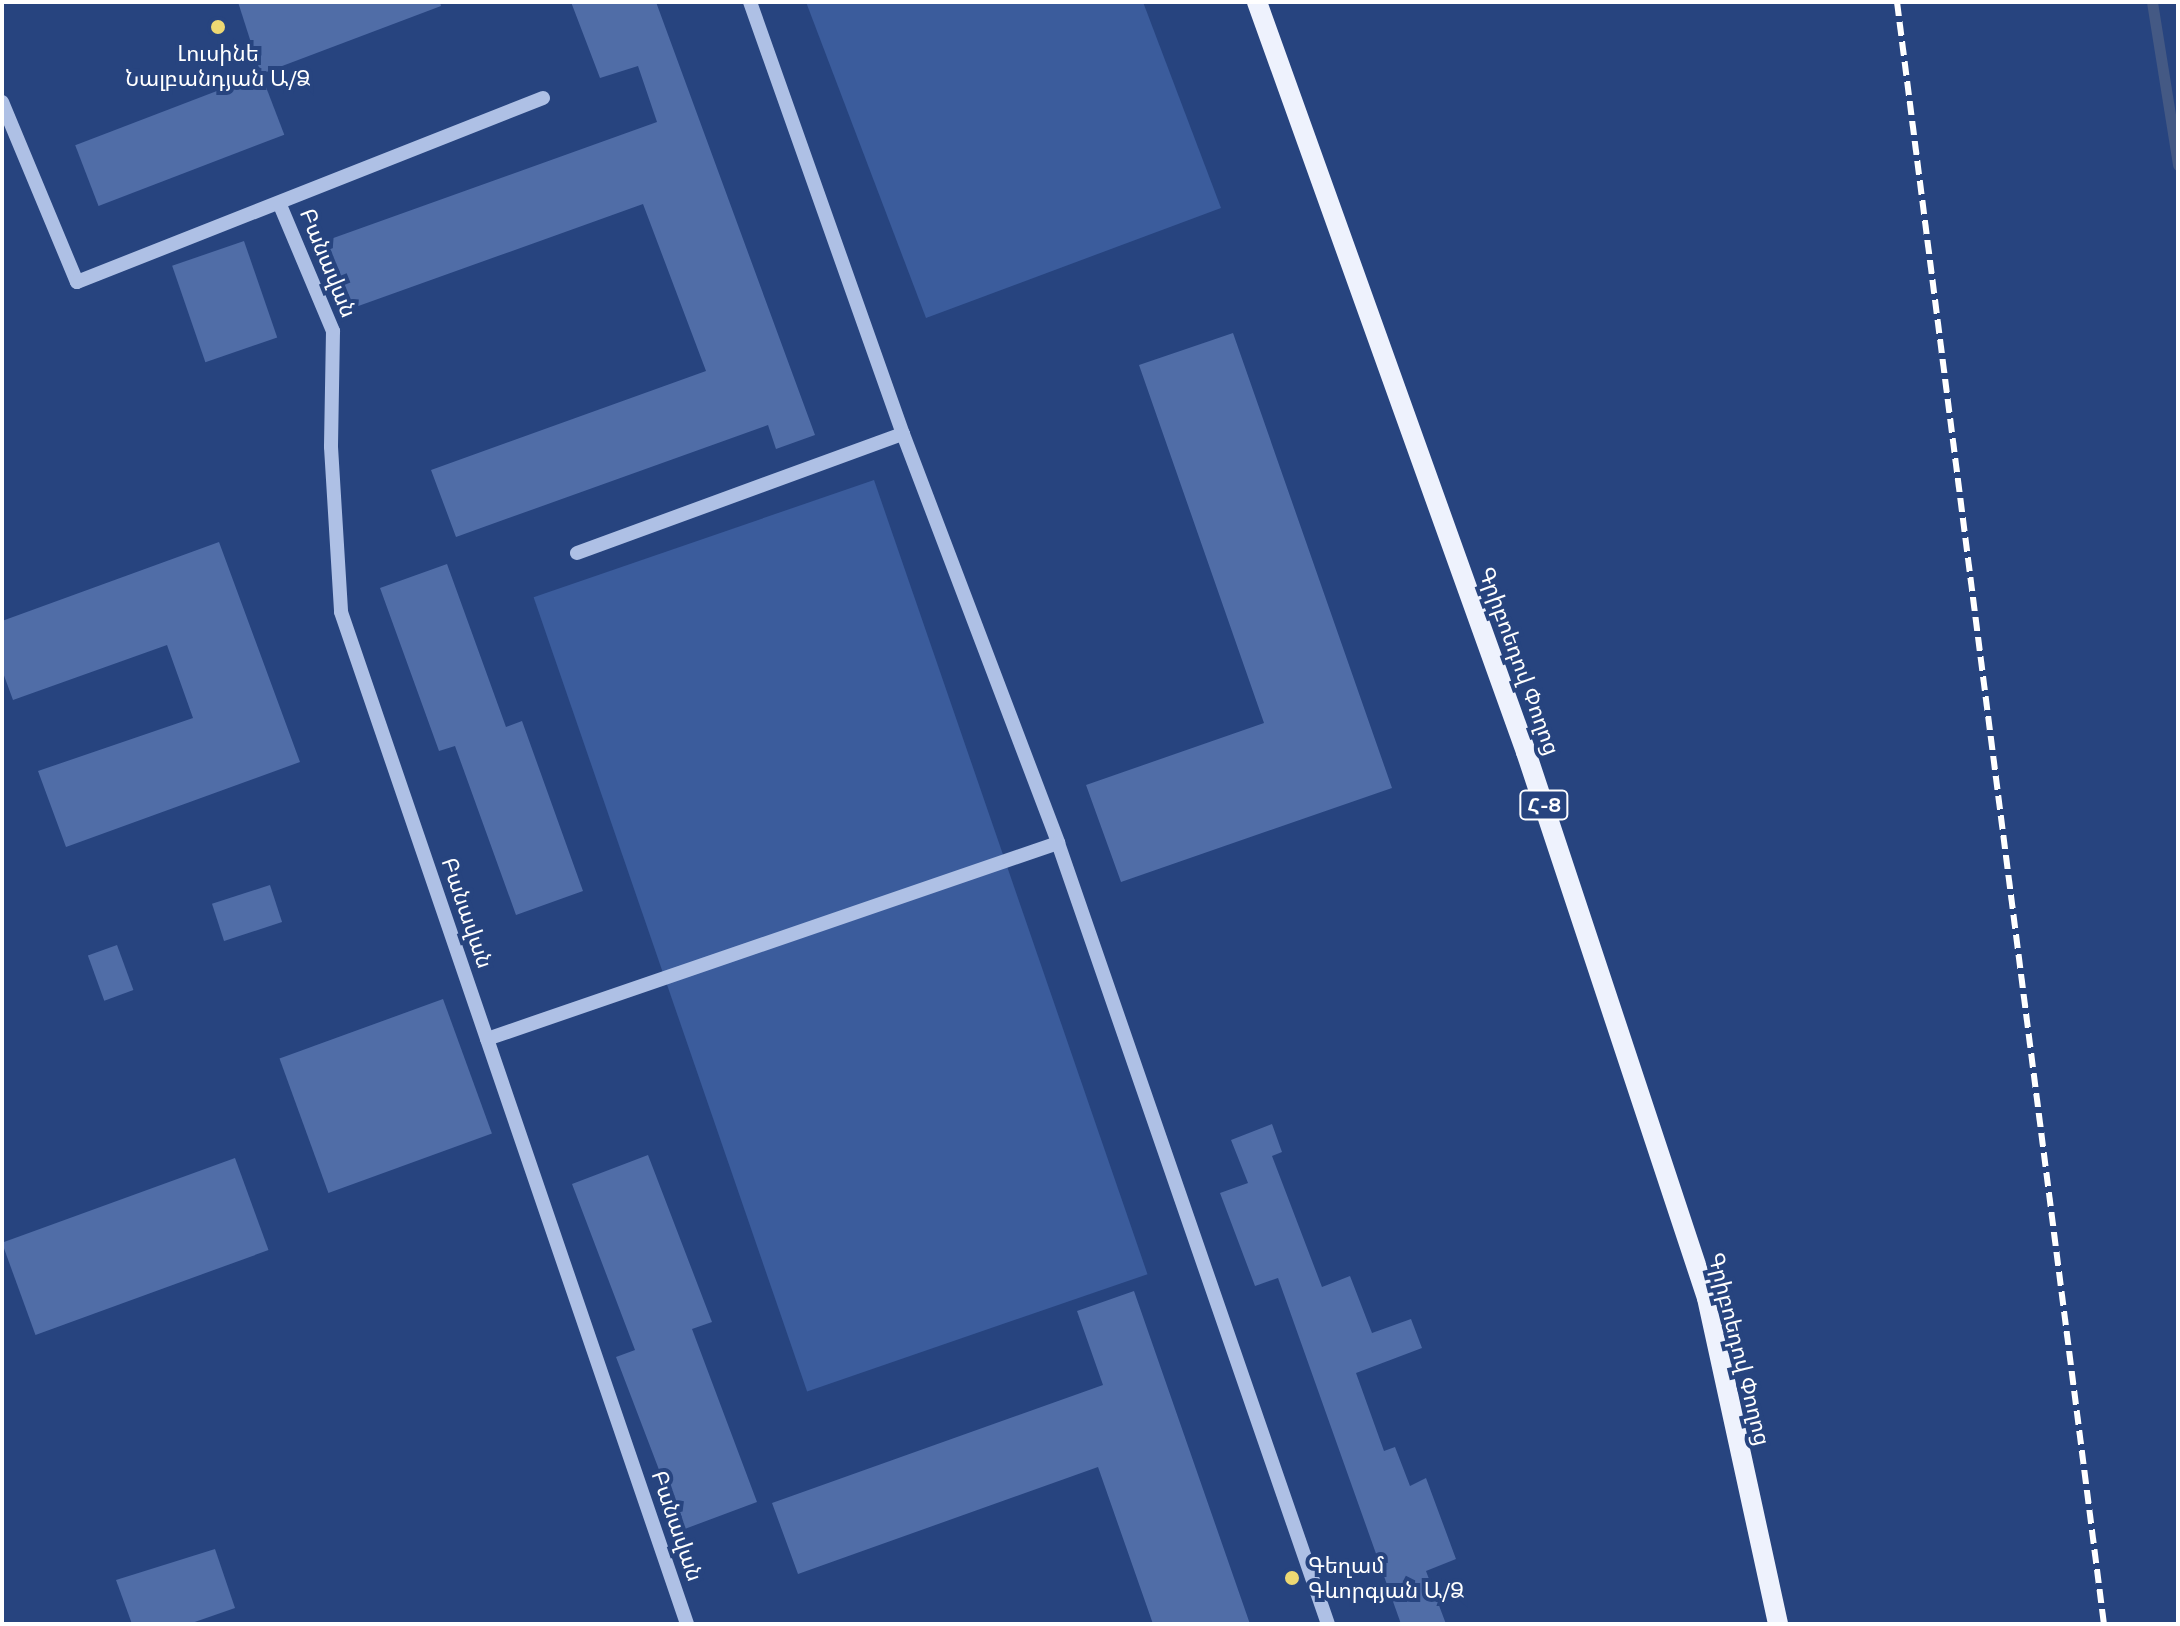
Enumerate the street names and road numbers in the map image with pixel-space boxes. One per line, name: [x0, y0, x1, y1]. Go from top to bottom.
street label: Բանավան: [294, 204, 362, 322]
street label: Գրիբոեդով Փողոց: [1473, 563, 1565, 759]
road number: Հ-8: [1518, 789, 1570, 821]
street label: Բանավան: [436, 854, 498, 972]
street label: Գրիբոեդով Փողոց: [1702, 1250, 1776, 1448]
street label: Բանավան: [646, 1467, 708, 1585]

